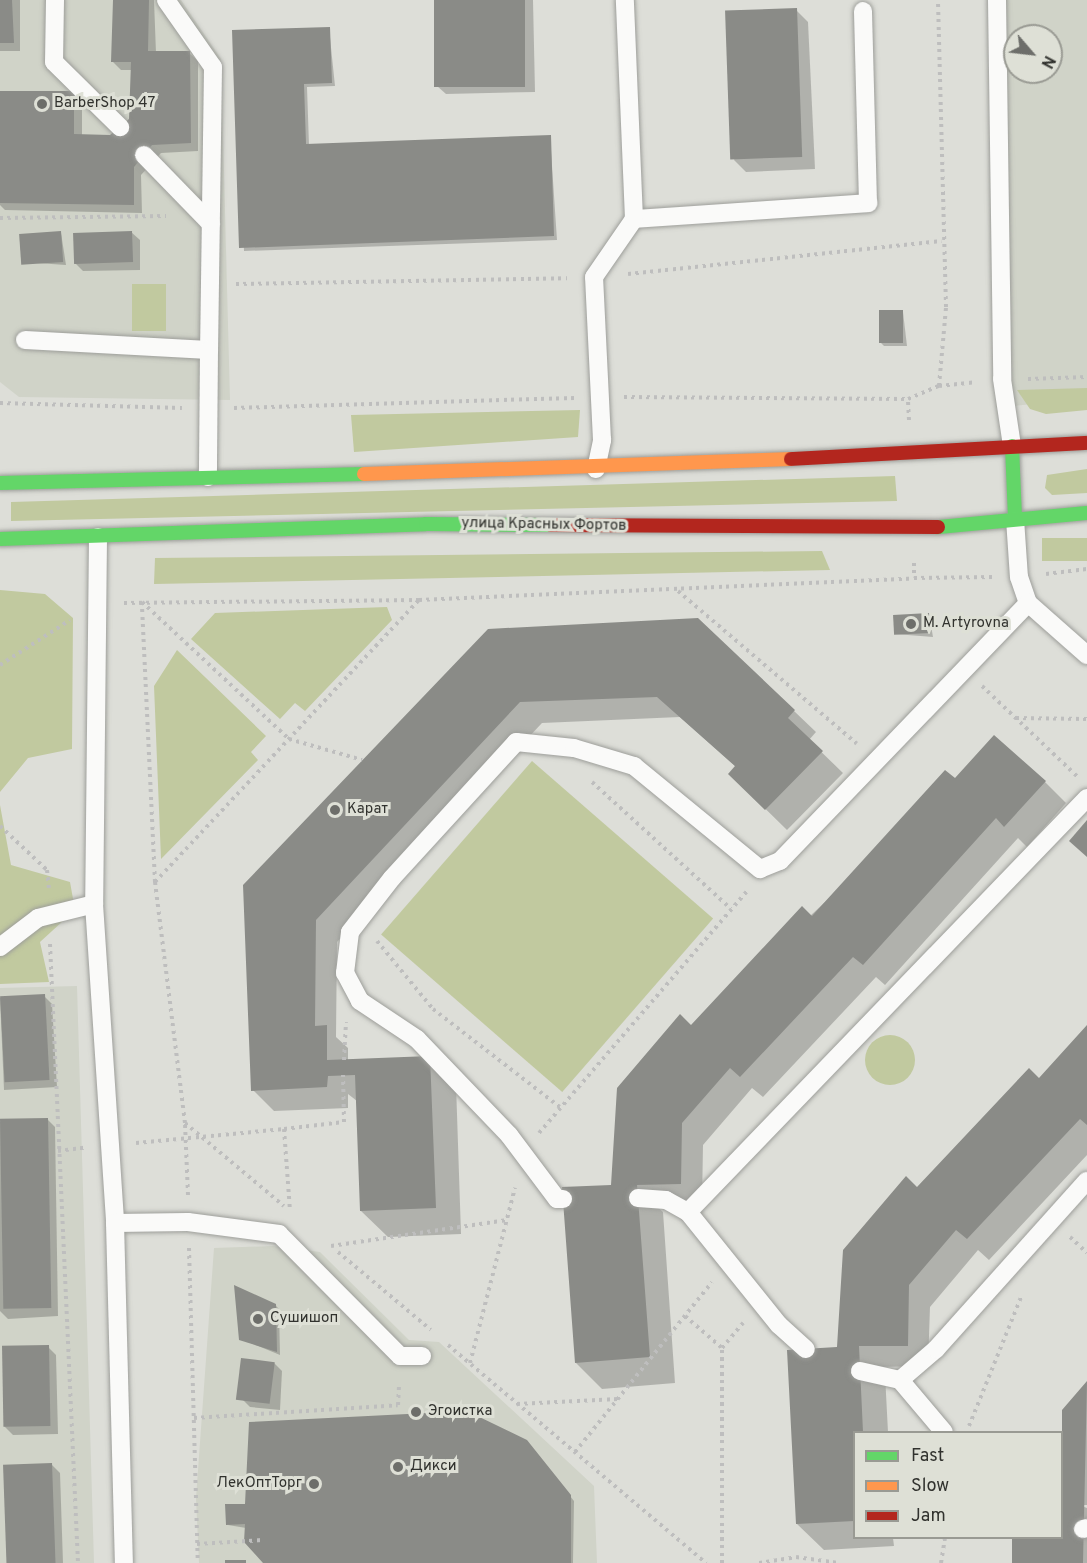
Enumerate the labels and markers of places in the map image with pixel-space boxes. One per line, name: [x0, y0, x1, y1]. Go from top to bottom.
place label: BarberShop 47: [54, 95, 155, 113]
marker: BarberShop 47: [35, 97, 49, 111]
place label: M. Artyrovna: [923, 615, 1010, 633]
marker: M. Artyrovna: [904, 617, 918, 631]
place label: Карат: [347, 801, 388, 819]
marker: Карат: [328, 803, 342, 817]
place label: Сушишоп: [270, 1310, 338, 1328]
marker: Сушишоп: [251, 1312, 265, 1326]
place label: Эгоистка: [428, 1403, 492, 1421]
marker: Эгоистка: [409, 1405, 423, 1419]
place label: Дикси: [410, 1458, 457, 1476]
marker: Дикси: [391, 1460, 405, 1474]
place label: ЛекОптТорг: [216, 1475, 302, 1493]
marker: ЛекОптТорг: [307, 1477, 321, 1491]

